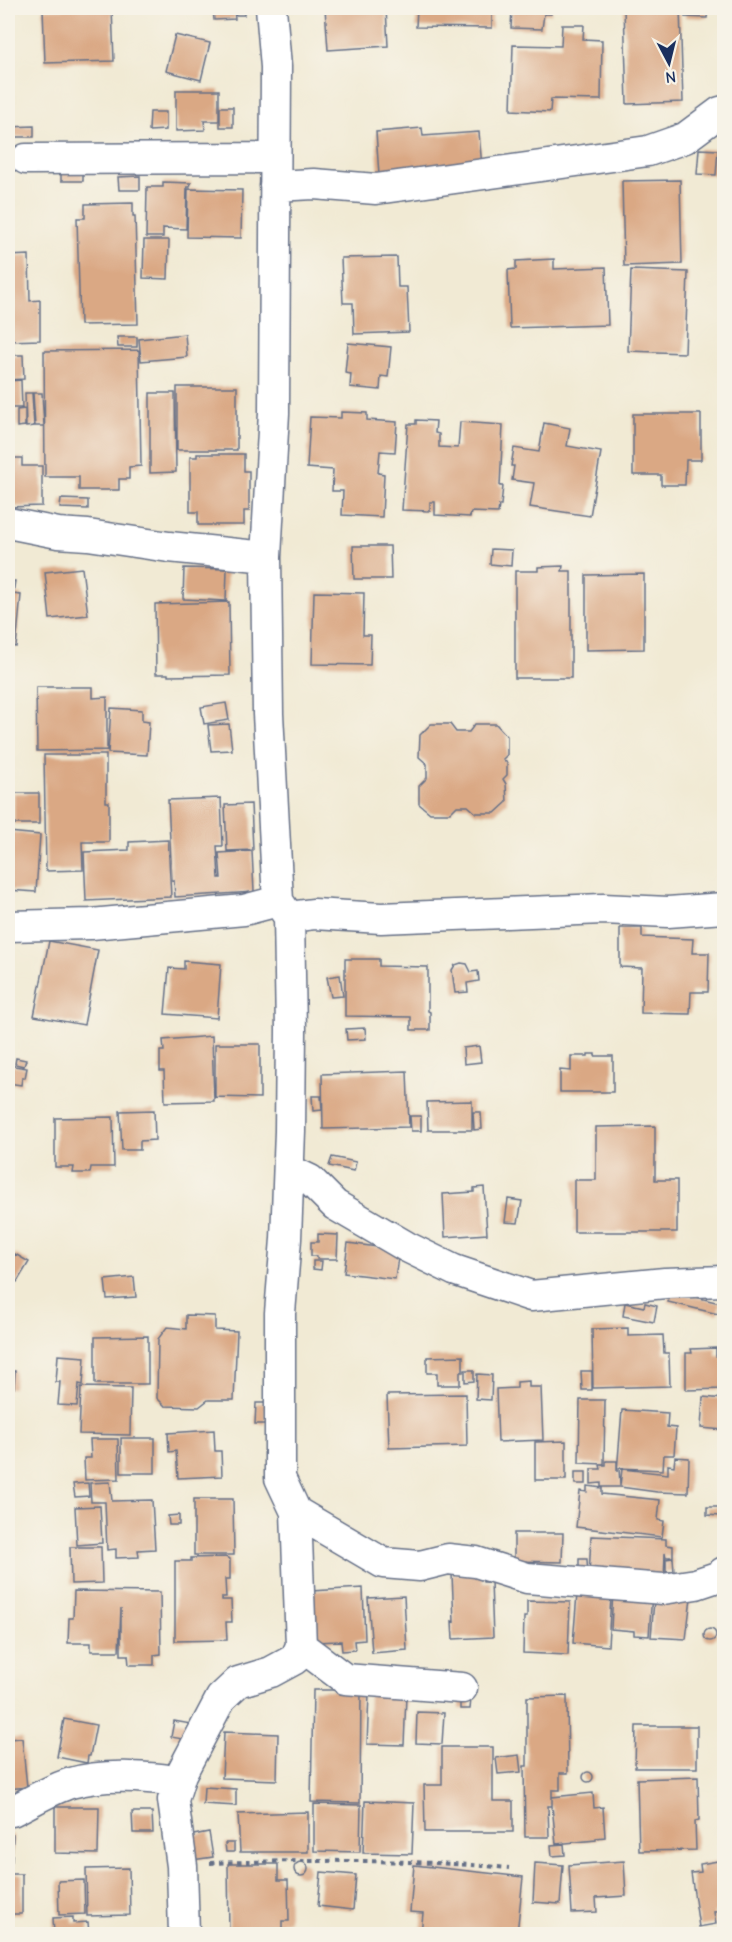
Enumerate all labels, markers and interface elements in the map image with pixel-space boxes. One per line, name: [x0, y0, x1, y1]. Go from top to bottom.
north arrow: [639, 33, 699, 93]
text: N: [664, 67, 677, 86]

